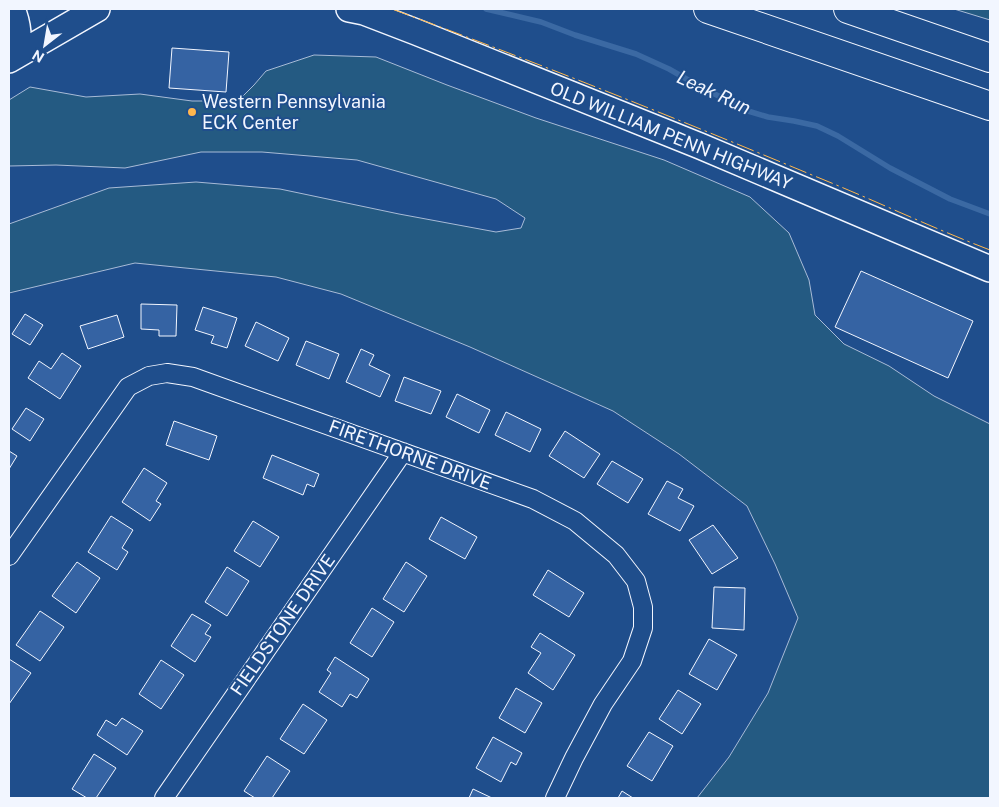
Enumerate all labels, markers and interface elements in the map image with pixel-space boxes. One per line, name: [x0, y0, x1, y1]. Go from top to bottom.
north arrow: [20, 20, 70, 70]
text: N: [29, 46, 47, 66]
water label: Leak Run: [674, 65, 754, 119]
street label: OLD WILLIAM PENN HIGHWAY: [547, 77, 795, 194]
place label: Western Pennsylvania ECK Center: [202, 91, 386, 133]
marker: Western Pennsylvania ECK Center: [186, 106, 198, 118]
street label: FIRETHORNE DRIVE: [326, 415, 494, 494]
street label: FIELDSTONE DRIVE: [226, 550, 339, 699]

